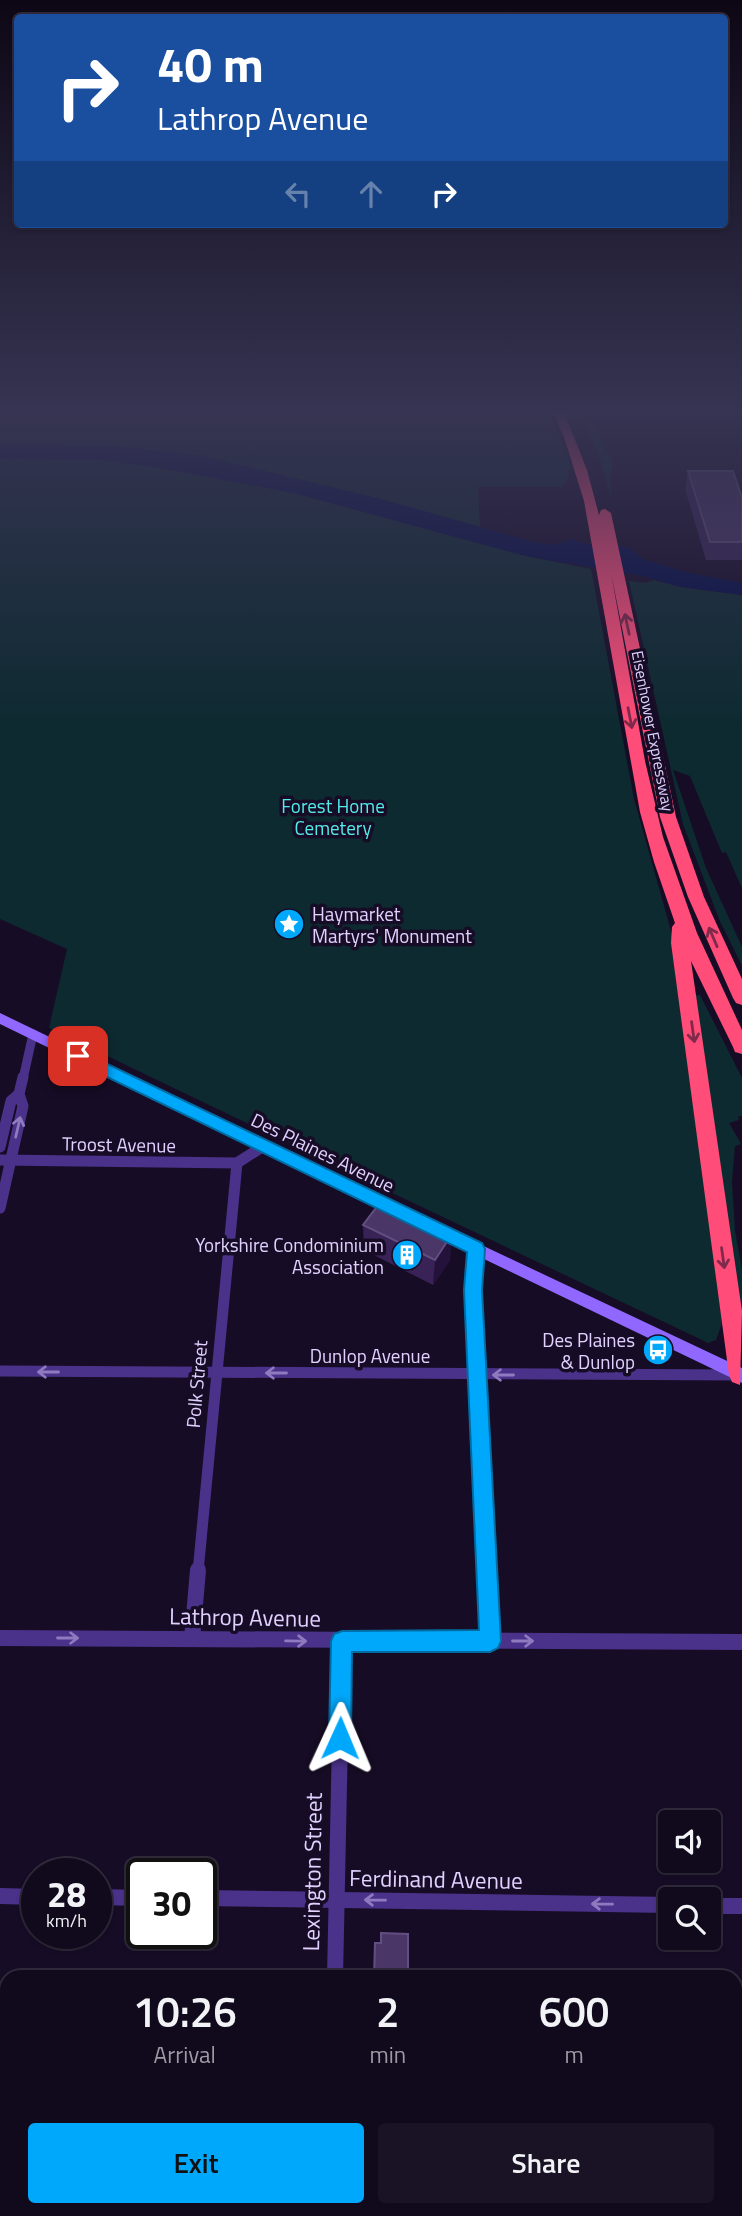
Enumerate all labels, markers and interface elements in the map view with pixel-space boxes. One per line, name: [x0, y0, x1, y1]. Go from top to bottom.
text: 40 m: [157, 26, 264, 101]
icon: right: [42, 42, 133, 133]
text: Lathrop Avenue: [157, 94, 368, 142]
icon: left: [279, 175, 317, 213]
icon: ahead: [352, 175, 390, 213]
icon: right: [425, 175, 463, 213]
one-way arrow: [620, 613, 634, 636]
street label: Eisenhower Expressway: [626, 649, 680, 814]
one-way arrow: [624, 706, 637, 729]
park label: Forest Home Cemetery: [281, 791, 385, 842]
place label: Haymarket Martyrs' Monument: [312, 899, 472, 950]
place icon: Haymarket Martyrs' Monument: [272, 907, 306, 941]
one-way arrow: [706, 926, 719, 948]
one-way arrow: [686, 1020, 699, 1043]
pin: [48, 1026, 108, 1086]
icon: arrive: [59, 1037, 97, 1075]
street label: Des Plaines Avenue: [246, 1105, 400, 1199]
one-way arrow: [12, 1116, 25, 1139]
street label: Troost Avenue: [62, 1129, 176, 1159]
place label: Yorkshire Condominium Association: [195, 1230, 384, 1281]
building icon: Yorkshire Condominium Association: [390, 1238, 424, 1272]
one-way arrow: [717, 1246, 730, 1268]
place label: Des Plaines & Dunlop: [542, 1325, 635, 1376]
bus stop icon: Des Plaines & Dunlop: [641, 1333, 675, 1367]
street label: Polk Street: [178, 1339, 214, 1429]
street label: Dunlop Avenue: [310, 1341, 430, 1370]
one-way arrow: [37, 1365, 60, 1379]
one-way arrow: [264, 1367, 287, 1380]
one-way arrow: [492, 1368, 515, 1382]
street label: Lathrop Avenue: [169, 1598, 321, 1636]
one-way arrow: [56, 1631, 79, 1645]
one-way arrow: [284, 1634, 307, 1647]
one-way arrow: [511, 1634, 534, 1648]
position arrow: [303, 1701, 377, 1775]
street label: Lexington Street: [293, 1792, 331, 1952]
map controls: [658, 1810, 721, 1950]
button: sound: [658, 1810, 721, 1873]
speed limit sign: 30: [126, 1858, 217, 1949]
street label: Ferdinand Avenue: [349, 1860, 523, 1898]
text: 28: [47, 1867, 86, 1921]
button: search: [658, 1887, 721, 1950]
one-way arrow: [363, 1894, 386, 1907]
one-way arrow: [591, 1897, 614, 1911]
text: km/h: [46, 1907, 87, 1934]
text: 10:26: [133, 1979, 237, 2043]
text: 2: [376, 1979, 400, 2043]
text: 600: [539, 1979, 609, 2043]
text: Arrival: [154, 2037, 216, 2072]
text: min: [369, 2037, 406, 2072]
text: m: [564, 2037, 584, 2072]
button: Exit: [28, 2123, 364, 2203]
button: Share: [378, 2123, 714, 2203]

